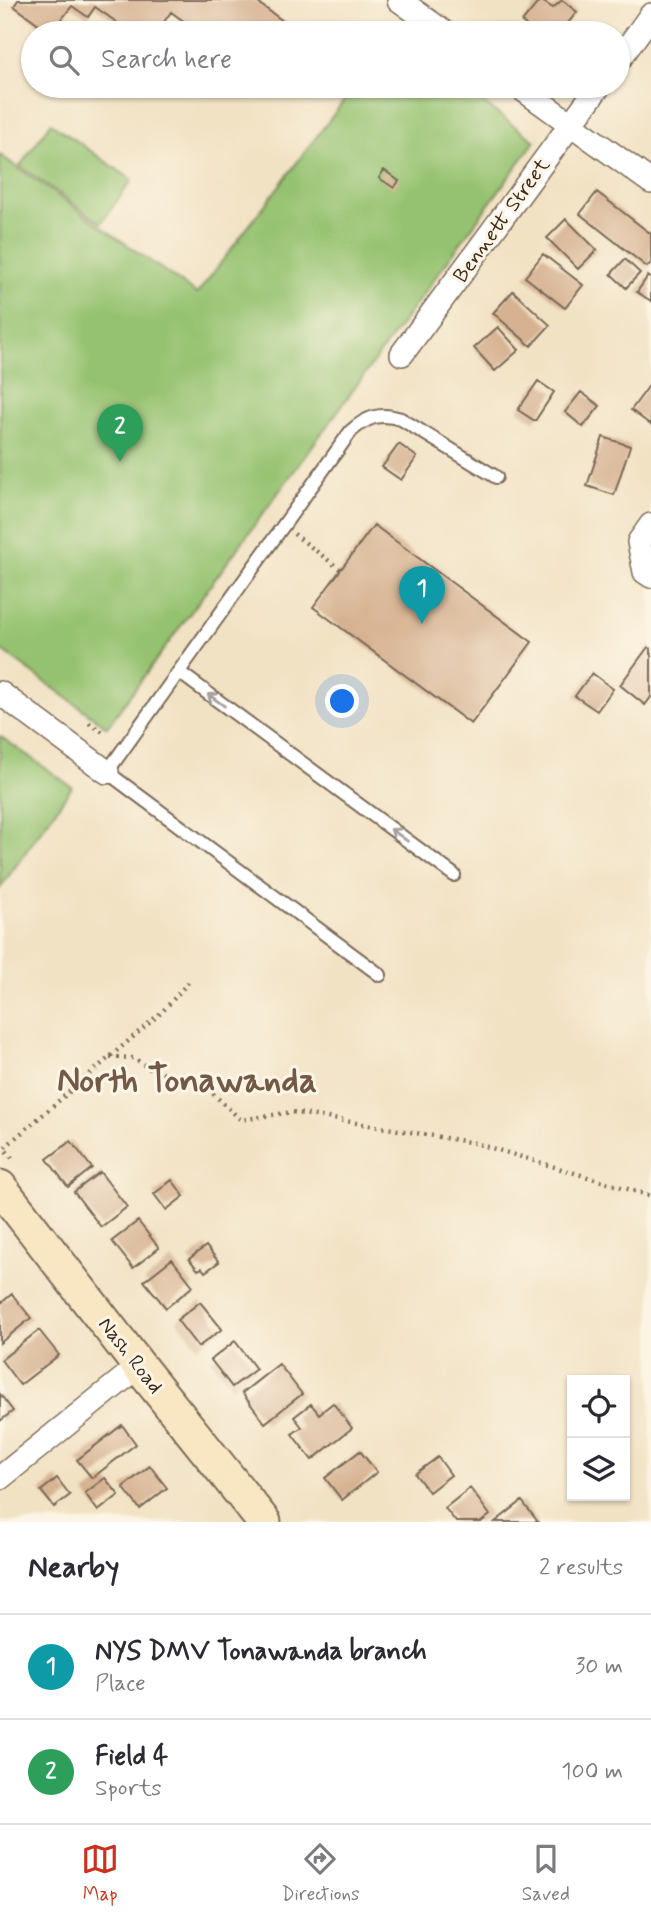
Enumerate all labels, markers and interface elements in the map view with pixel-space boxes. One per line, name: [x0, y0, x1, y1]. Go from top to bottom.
search box: [21, 21, 630, 98]
icon: search: [45, 41, 83, 79]
text: Search here: [101, 43, 232, 77]
street label: Bennett Street: [447, 152, 557, 289]
pin: 2: [97, 404, 143, 462]
pin: 1: [399, 566, 445, 624]
your location: [325, 684, 359, 718]
one-way arrow: [207, 692, 226, 707]
one-way arrow: [390, 827, 409, 842]
district label: North Tonawanda: [57, 1058, 317, 1104]
street label: Nash Road: [91, 1312, 169, 1400]
map controls: [567, 1375, 630, 1501]
button: locate: [567, 1375, 630, 1438]
button: layers: [567, 1438, 630, 1501]
text: Nearby: [28, 1548, 119, 1587]
text: 2 results: [539, 1553, 623, 1583]
text: NYS DMV Tonawanda branch: [95, 1635, 427, 1669]
text: 1: [46, 1652, 56, 1682]
text: 30 m: [575, 1652, 623, 1682]
text: Place: [95, 1669, 146, 1699]
text: Field 4: [95, 1740, 168, 1774]
text: 2: [45, 1757, 57, 1787]
text: 100 m: [561, 1757, 623, 1787]
text: Sports: [95, 1774, 162, 1804]
tab: Map: [81, 1840, 119, 1907]
tab: Directions: [281, 1840, 360, 1907]
tab: Saved: [522, 1840, 570, 1907]

